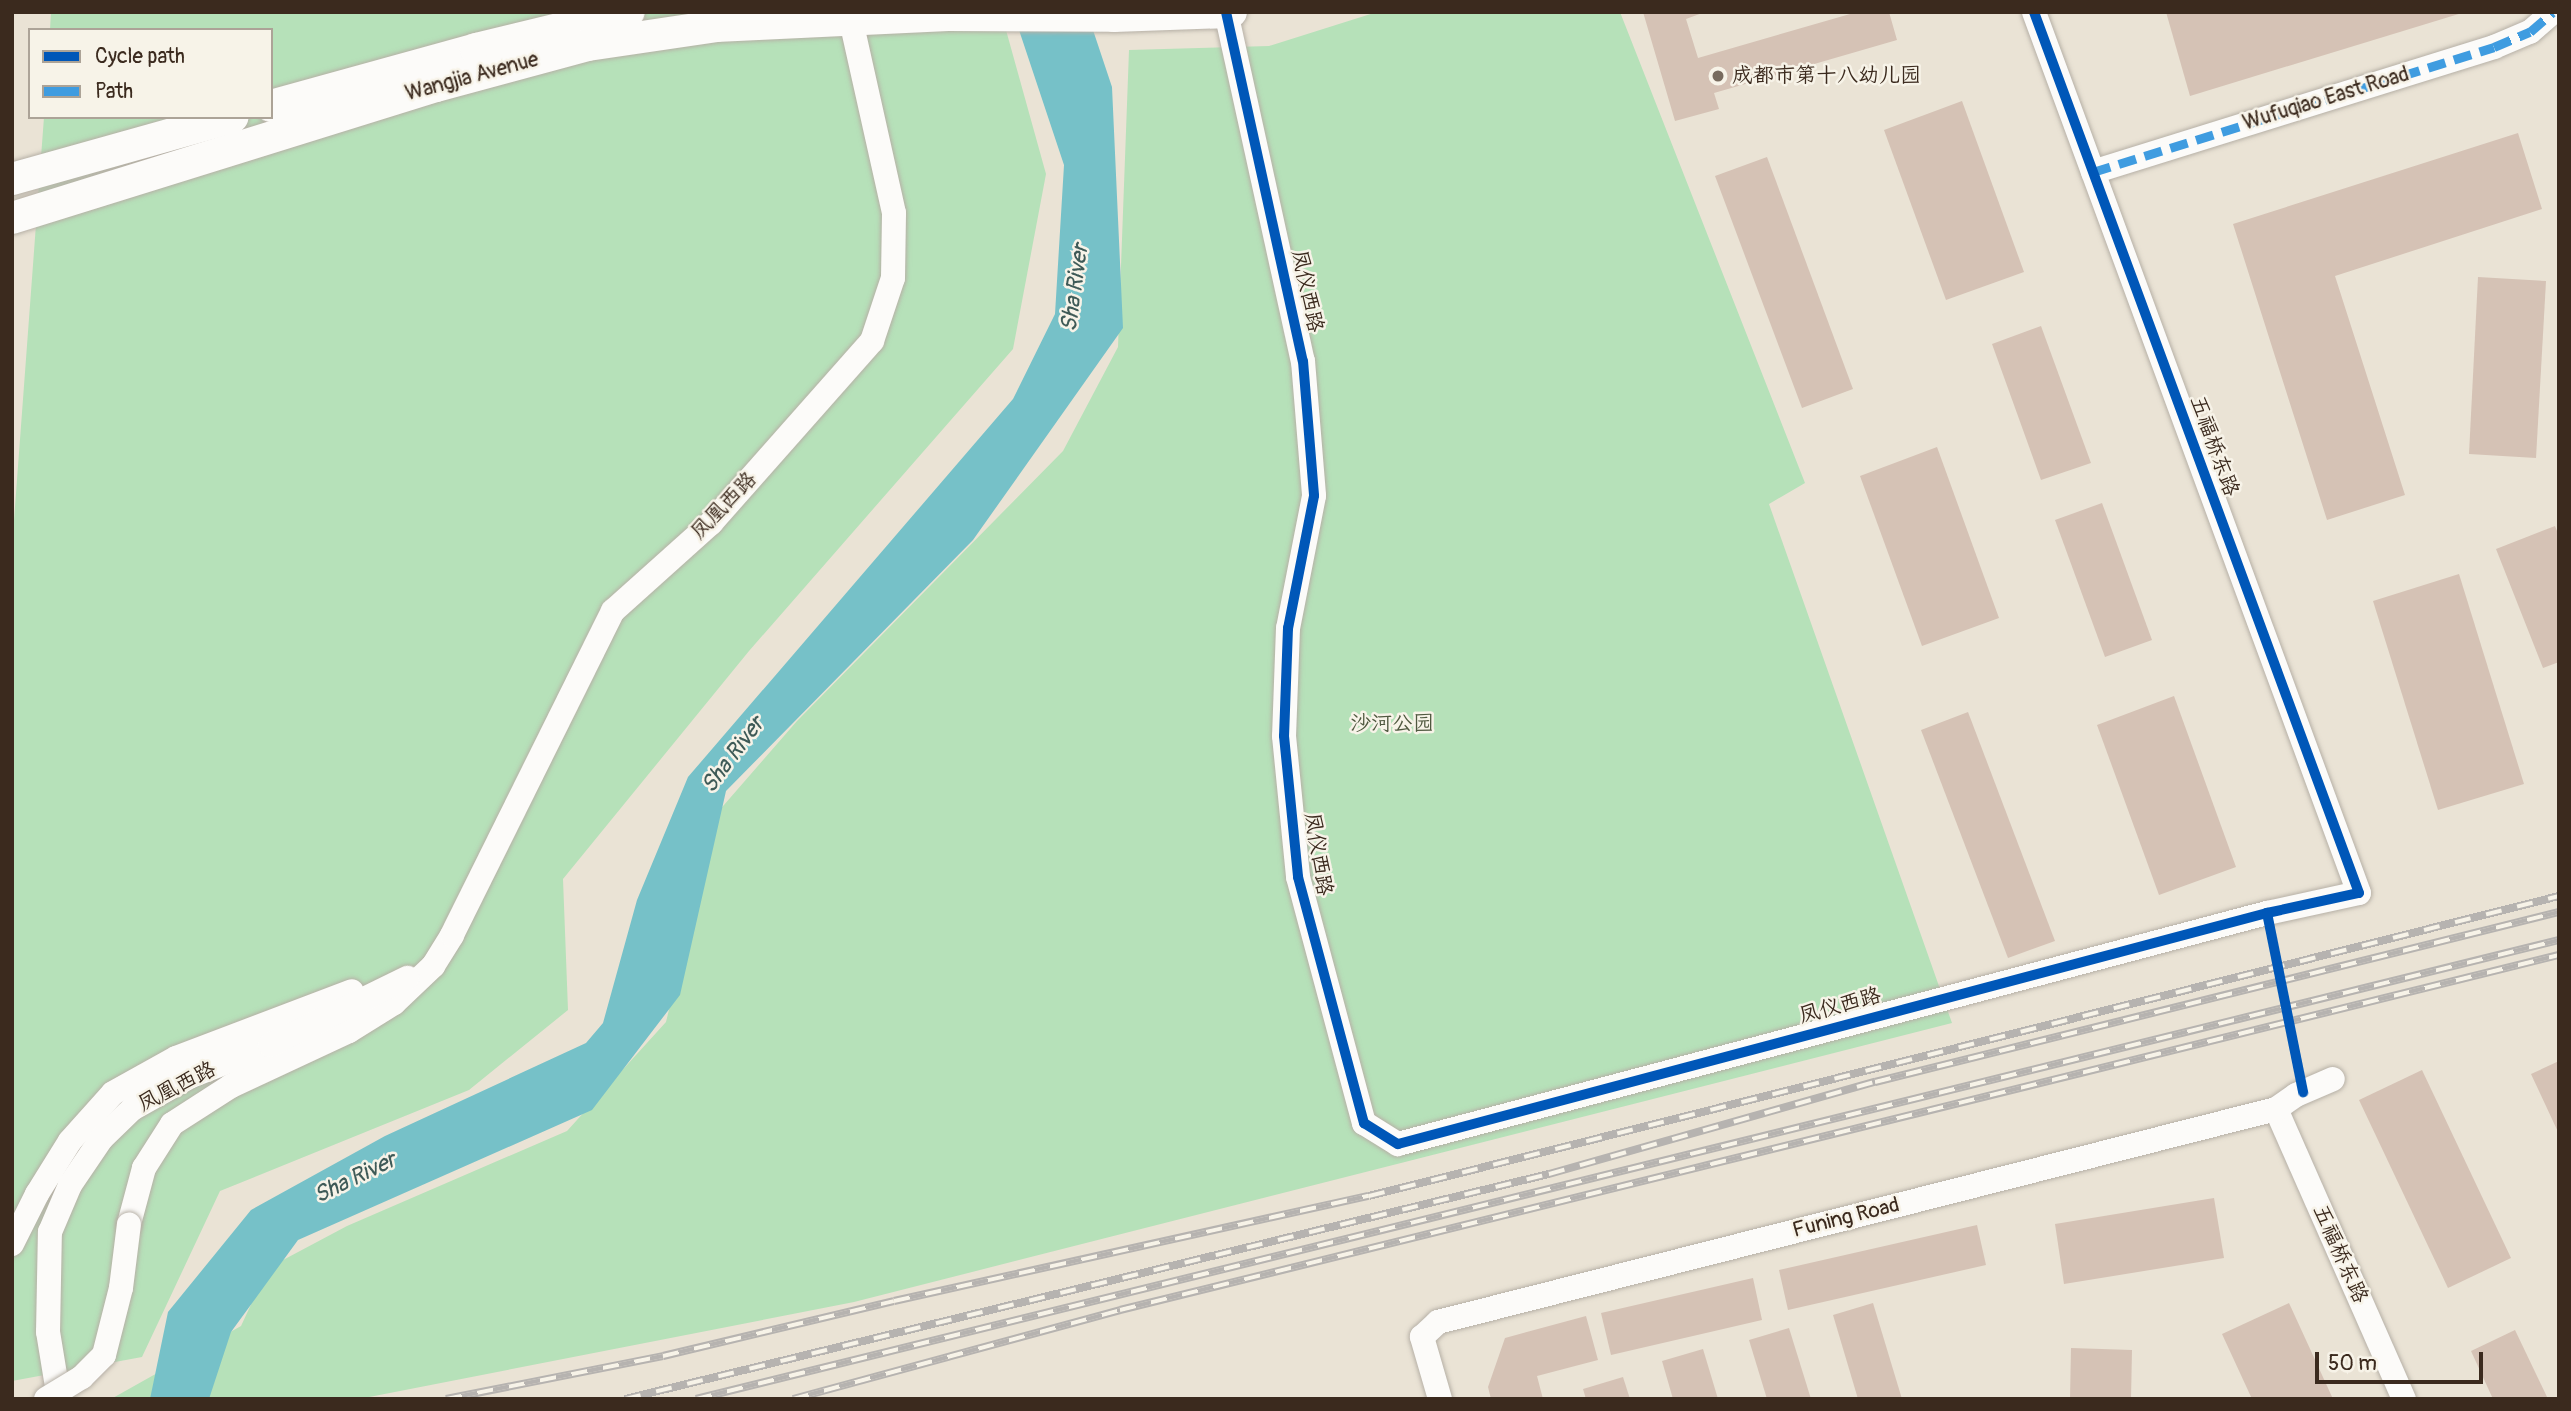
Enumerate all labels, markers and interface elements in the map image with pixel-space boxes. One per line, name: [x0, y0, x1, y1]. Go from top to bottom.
legend: [28, 28, 273, 119]
text: Cycle path: [95, 43, 185, 70]
street label: Wangjia Avenue: [403, 47, 541, 107]
street label: Wufuqiao East Road: [2240, 62, 2412, 136]
place label: 成都市第十八幼儿园: [1732, 63, 1921, 89]
marker: 成都市第十八幼儿园: [1710, 68, 1726, 84]
text: Path: [95, 78, 133, 105]
water label: Sha River: [1055, 243, 1095, 333]
street label: 凤仪西路: [1286, 247, 1328, 335]
street label: 五福桥东路: [2184, 392, 2244, 500]
street label: 凤凰西路: [686, 467, 762, 545]
park label: 沙河公园: [1350, 711, 1434, 737]
water label: Sha River: [696, 712, 770, 798]
street label: 凤仪西路: [1299, 811, 1337, 897]
street label: 凤仪西路: [1796, 983, 1884, 1029]
street label: 凤凰西路: [134, 1057, 220, 1117]
water label: Sha River: [309, 1146, 401, 1210]
street label: Funing Road: [1790, 1193, 1902, 1243]
street label: 五福桥东路: [2307, 1201, 2373, 1307]
scale bar: [2319, 1338, 2487, 1382]
text: 50 m: [2328, 1350, 2377, 1377]

